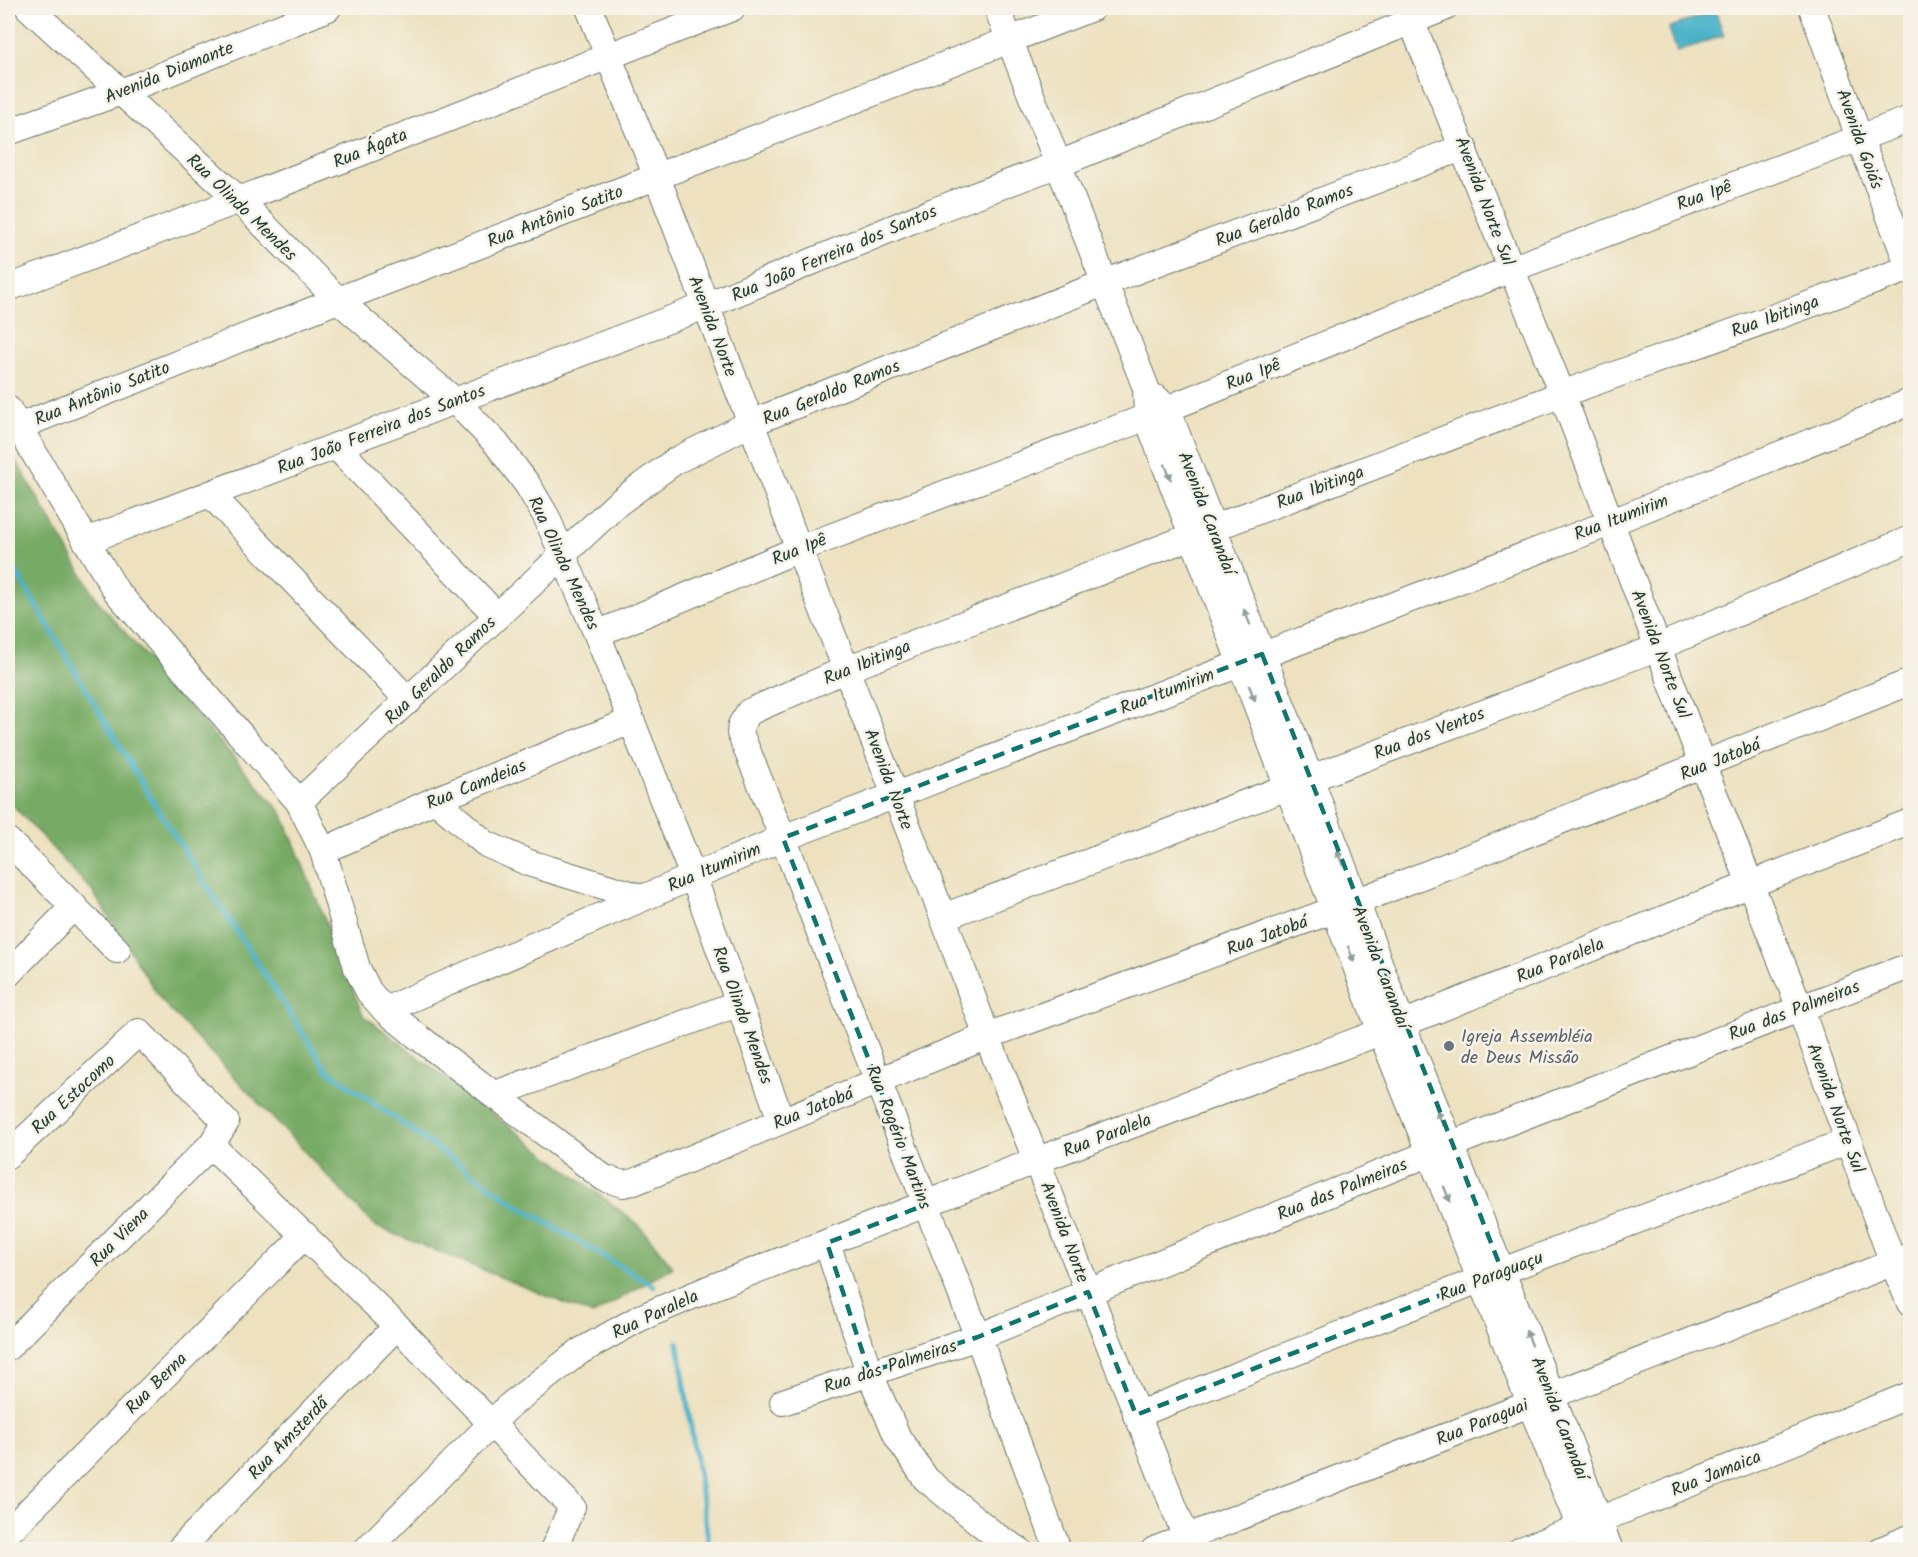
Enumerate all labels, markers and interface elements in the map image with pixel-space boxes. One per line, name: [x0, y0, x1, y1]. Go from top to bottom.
street label: Avenida Diamante: [101, 34, 238, 112]
street label: Avenida Goiás: [1827, 85, 1890, 194]
street label: Rua Ágata: [329, 121, 412, 177]
street label: Avenida Norte Sul: [1446, 133, 1522, 271]
street label: Rua Olindo Mendes: [179, 147, 303, 269]
street label: Rua Ipê: [1673, 173, 1737, 220]
street label: Rua Geraldo Ramos: [1211, 177, 1358, 256]
street label: Rua Antônio Satito: [483, 178, 628, 257]
street label: Rua João Ferreira dos Santos: [727, 198, 942, 311]
street label: Avenida Norte: [679, 272, 744, 381]
street label: Rua Ibitinga: [1727, 288, 1824, 347]
street label: Rua Ipê: [1222, 351, 1286, 399]
street label: Rua Geraldo Ramos: [758, 352, 905, 434]
street label: Rua Antônio Satito: [30, 354, 175, 435]
street label: Rua João Ferreira dos Santos: [273, 377, 490, 484]
street label: Avenida Carandaí: [1169, 448, 1243, 582]
street label: Rua Ibitinga: [1272, 458, 1369, 518]
one-way arrow: [1164, 463, 1173, 481]
street label: Rua Itumirim: [1570, 487, 1673, 550]
street label: Rua Olindo Mendes: [519, 492, 607, 636]
street label: Rua Ipê: [768, 526, 832, 574]
street label: Avenida Norte Sul: [1622, 586, 1698, 724]
one-way arrow: [1242, 608, 1252, 626]
street label: Rua Geraldo Ramos: [378, 610, 504, 732]
street label: Rua Ibitinga: [819, 633, 916, 694]
street label: Rua Itumirim: [1116, 661, 1219, 724]
one-way arrow: [1247, 685, 1257, 703]
street label: Rua dos Ventos: [1370, 700, 1490, 769]
street label: Avenida Norte: [855, 725, 920, 834]
street label: Rua Jatobá: [1676, 731, 1767, 790]
street label: Rua Camdeias: [422, 752, 531, 819]
street label: Rua Itumirim: [663, 836, 766, 901]
one-way arrow: [1335, 849, 1344, 867]
street label: Avenida Carandaí: [1343, 902, 1417, 1036]
street label: Rua Jatobá: [1223, 908, 1314, 965]
street label: Rua Paralela: [1512, 931, 1609, 992]
street label: Rua Olindo Mendes: [703, 942, 780, 1089]
one-way arrow: [1347, 945, 1357, 963]
street label: Rua das Palmeiras: [1725, 973, 1865, 1050]
place label: Igreja Assembléia de Deus Missão: [1461, 1023, 1593, 1073]
marker: Igreja Assembléia de Deus Missão: [1442, 1039, 1456, 1053]
street label: Avenida Norte Sul: [1798, 1039, 1872, 1178]
street label: Rua Estocomo: [25, 1048, 123, 1142]
street label: Rua Rogério Martins: [857, 1061, 939, 1214]
street label: Rua Jatobá: [769, 1080, 860, 1139]
street label: Rua Paralela: [1059, 1106, 1156, 1167]
one-way arrow: [1435, 1109, 1445, 1127]
street label: Rua das Palmeiras: [1273, 1151, 1413, 1230]
street label: Avenida Norte: [1031, 1178, 1096, 1287]
one-way arrow: [1443, 1185, 1452, 1203]
street label: Rua Viena: [83, 1201, 157, 1275]
street label: Rua Paraguaçu: [1435, 1244, 1548, 1311]
street label: Rua Paralela: [607, 1283, 704, 1348]
one-way arrow: [1524, 1329, 1533, 1347]
street label: Rua das Palmeiras: [820, 1332, 961, 1403]
street label: Rua Berna: [119, 1346, 195, 1422]
street label: Avenida Carandaí: [1522, 1353, 1596, 1487]
street label: Rua Amsterdã: [242, 1390, 337, 1487]
street label: Rua Paraguai: [1432, 1391, 1534, 1455]
street label: Rua Jamaica: [1667, 1443, 1766, 1506]

